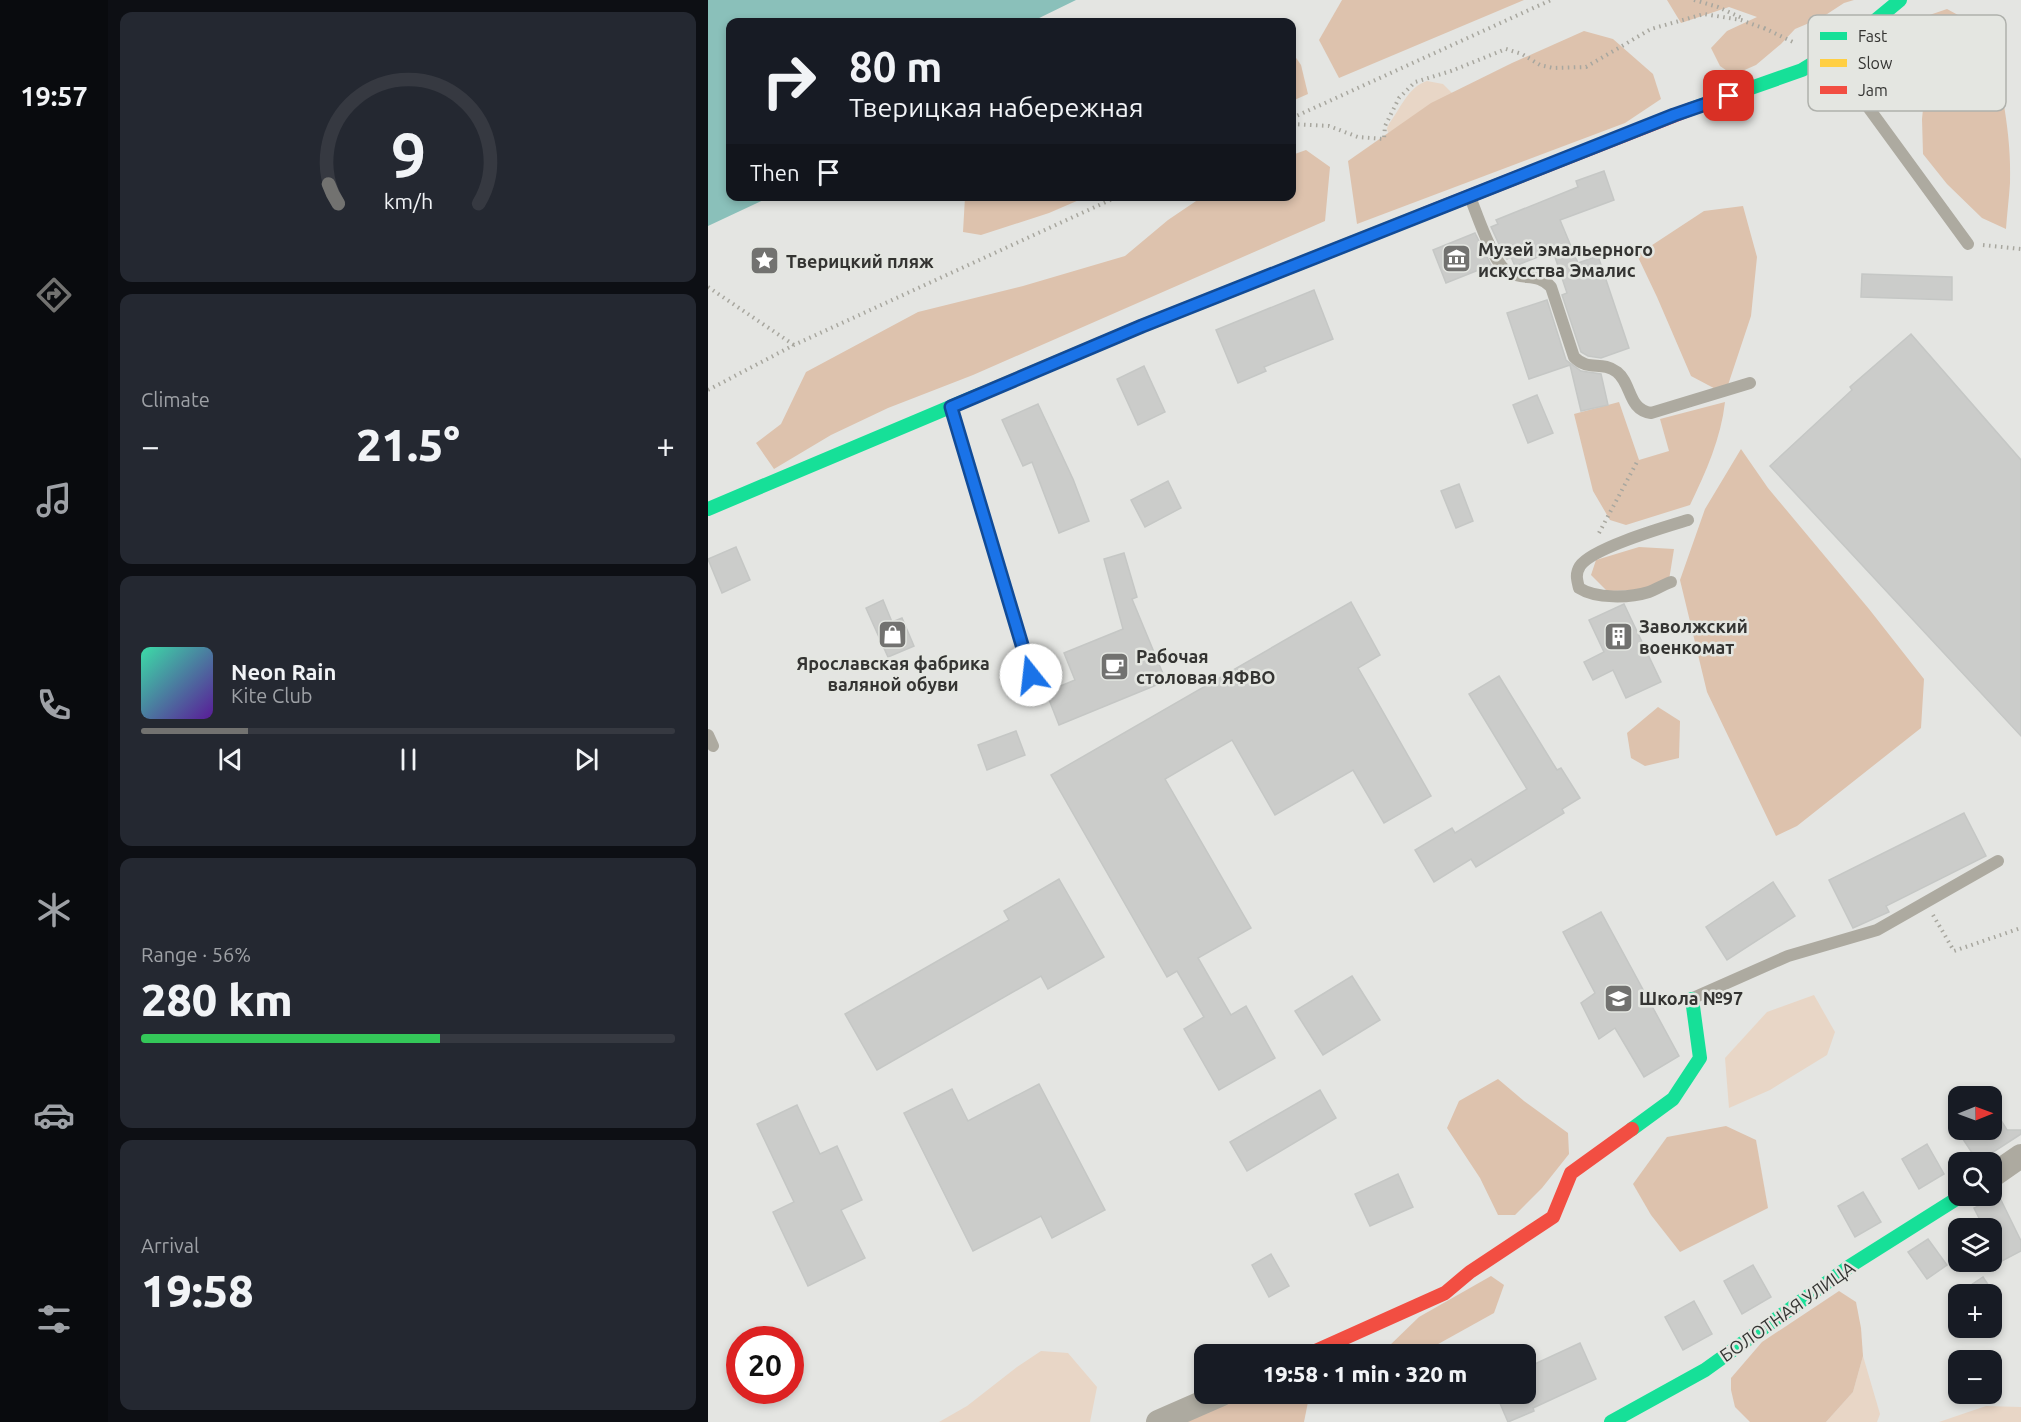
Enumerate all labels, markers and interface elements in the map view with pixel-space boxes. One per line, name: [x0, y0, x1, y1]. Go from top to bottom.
legend: [1808, 15, 2006, 111]
text: Fast: [1858, 27, 1888, 45]
icon: right: [750, 42, 828, 120]
text: 80 m: [849, 43, 943, 90]
text: Slow: [1858, 54, 1893, 72]
pin: [1703, 70, 1754, 121]
icon: arrive: [1712, 79, 1745, 112]
text: 19:57: [20, 81, 88, 111]
text: Jam: [1858, 81, 1888, 99]
text: Тверицкая набережная: [849, 92, 1144, 122]
text: 9: [390, 120, 426, 190]
icon: arrive: [812, 156, 845, 189]
text: Then: [750, 160, 800, 185]
text: km/h: [383, 189, 433, 213]
place label: Музей эмальерного искусства Эмалис: [1478, 239, 1653, 280]
museum icon: Музей эмальерного искусства Эмалис: [1441, 243, 1473, 275]
place icon: Тверицкий пляж: [749, 245, 781, 277]
place label: Тверицкий пляж: [786, 251, 934, 271]
icon: directions: [33, 274, 75, 316]
text: Climate: [141, 388, 210, 411]
text: 21.5°: [356, 419, 460, 470]
text: −: [141, 427, 160, 464]
text: +: [656, 427, 675, 464]
icon: music: [33, 479, 75, 521]
place label: Заволжский военкомат: [1639, 616, 1748, 657]
shop icon: Ярославская фабрика валяной обуви: [877, 618, 909, 650]
building icon: Заволжский военкомат: [1602, 620, 1634, 652]
position arrow: [999, 643, 1063, 707]
place label: Рабочая столовая ЯФВО: [1136, 646, 1276, 687]
cafe icon: Рабочая столовая ЯФВО: [1099, 650, 1131, 682]
place label: Ярославская фабрика валяной обуви: [796, 653, 990, 694]
text: Neon Rain: [231, 659, 336, 684]
icon: phone: [33, 684, 75, 726]
text: Kite Club: [231, 684, 313, 707]
icon: previous: [214, 743, 247, 776]
icon: pause: [392, 743, 425, 776]
icon: next: [570, 743, 603, 776]
icon: climate: [33, 889, 75, 931]
text: Range · 56%: [141, 943, 251, 966]
text: 280 km: [141, 974, 293, 1025]
school or university icon: Школа №97: [1602, 982, 1634, 1014]
place label: Школа №97: [1639, 988, 1743, 1008]
north arrow: [1948, 1086, 2002, 1140]
map controls: [1948, 1086, 2002, 1404]
icon: car: [33, 1094, 75, 1136]
button: search: [1948, 1152, 2002, 1206]
button: layers: [1948, 1218, 2002, 1272]
text: Arrival: [141, 1234, 199, 1257]
street label: БОЛОТНАЯ УЛИЦА: [1716, 1257, 1859, 1365]
text: 19:58: [141, 1265, 254, 1316]
button: +: [1948, 1284, 2002, 1338]
icon: filters: [33, 1298, 75, 1340]
speed limit sign: 20: [726, 1326, 804, 1404]
button: −: [1948, 1350, 2002, 1404]
text: 19:58 · 1 min · 320 m: [1263, 1361, 1467, 1386]

